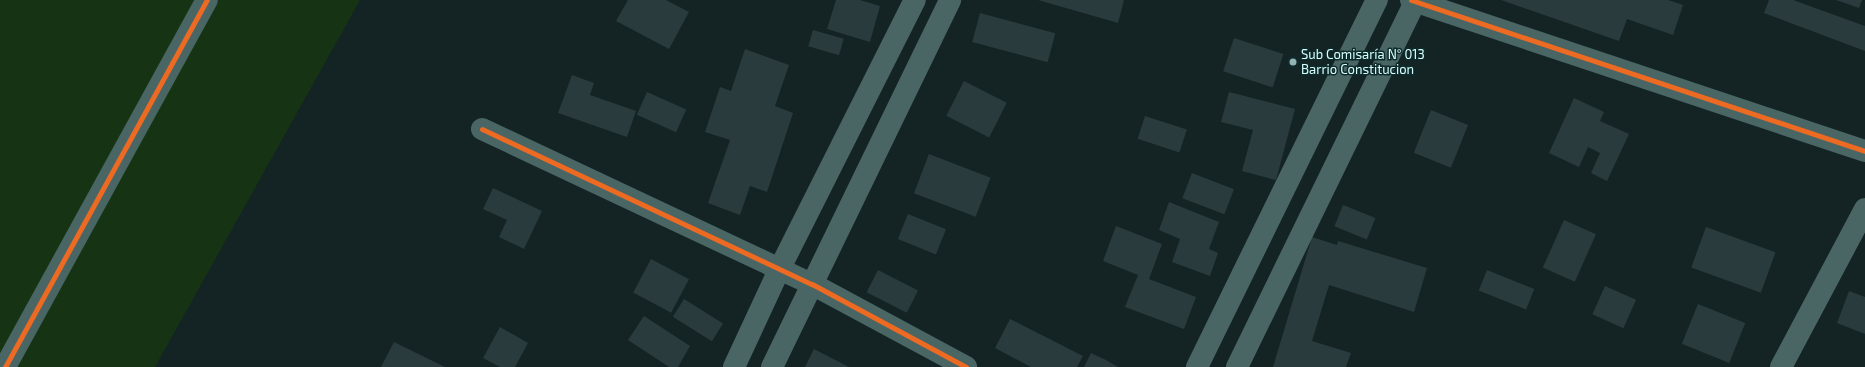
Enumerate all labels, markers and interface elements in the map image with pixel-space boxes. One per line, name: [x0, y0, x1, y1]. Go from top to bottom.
place label: Sub Comisaría N° 013 Barrio Constitucion: [1301, 47, 1425, 78]
marker: Sub Comisaría N° 013 Barrio Constitucion: [1288, 57, 1298, 67]

